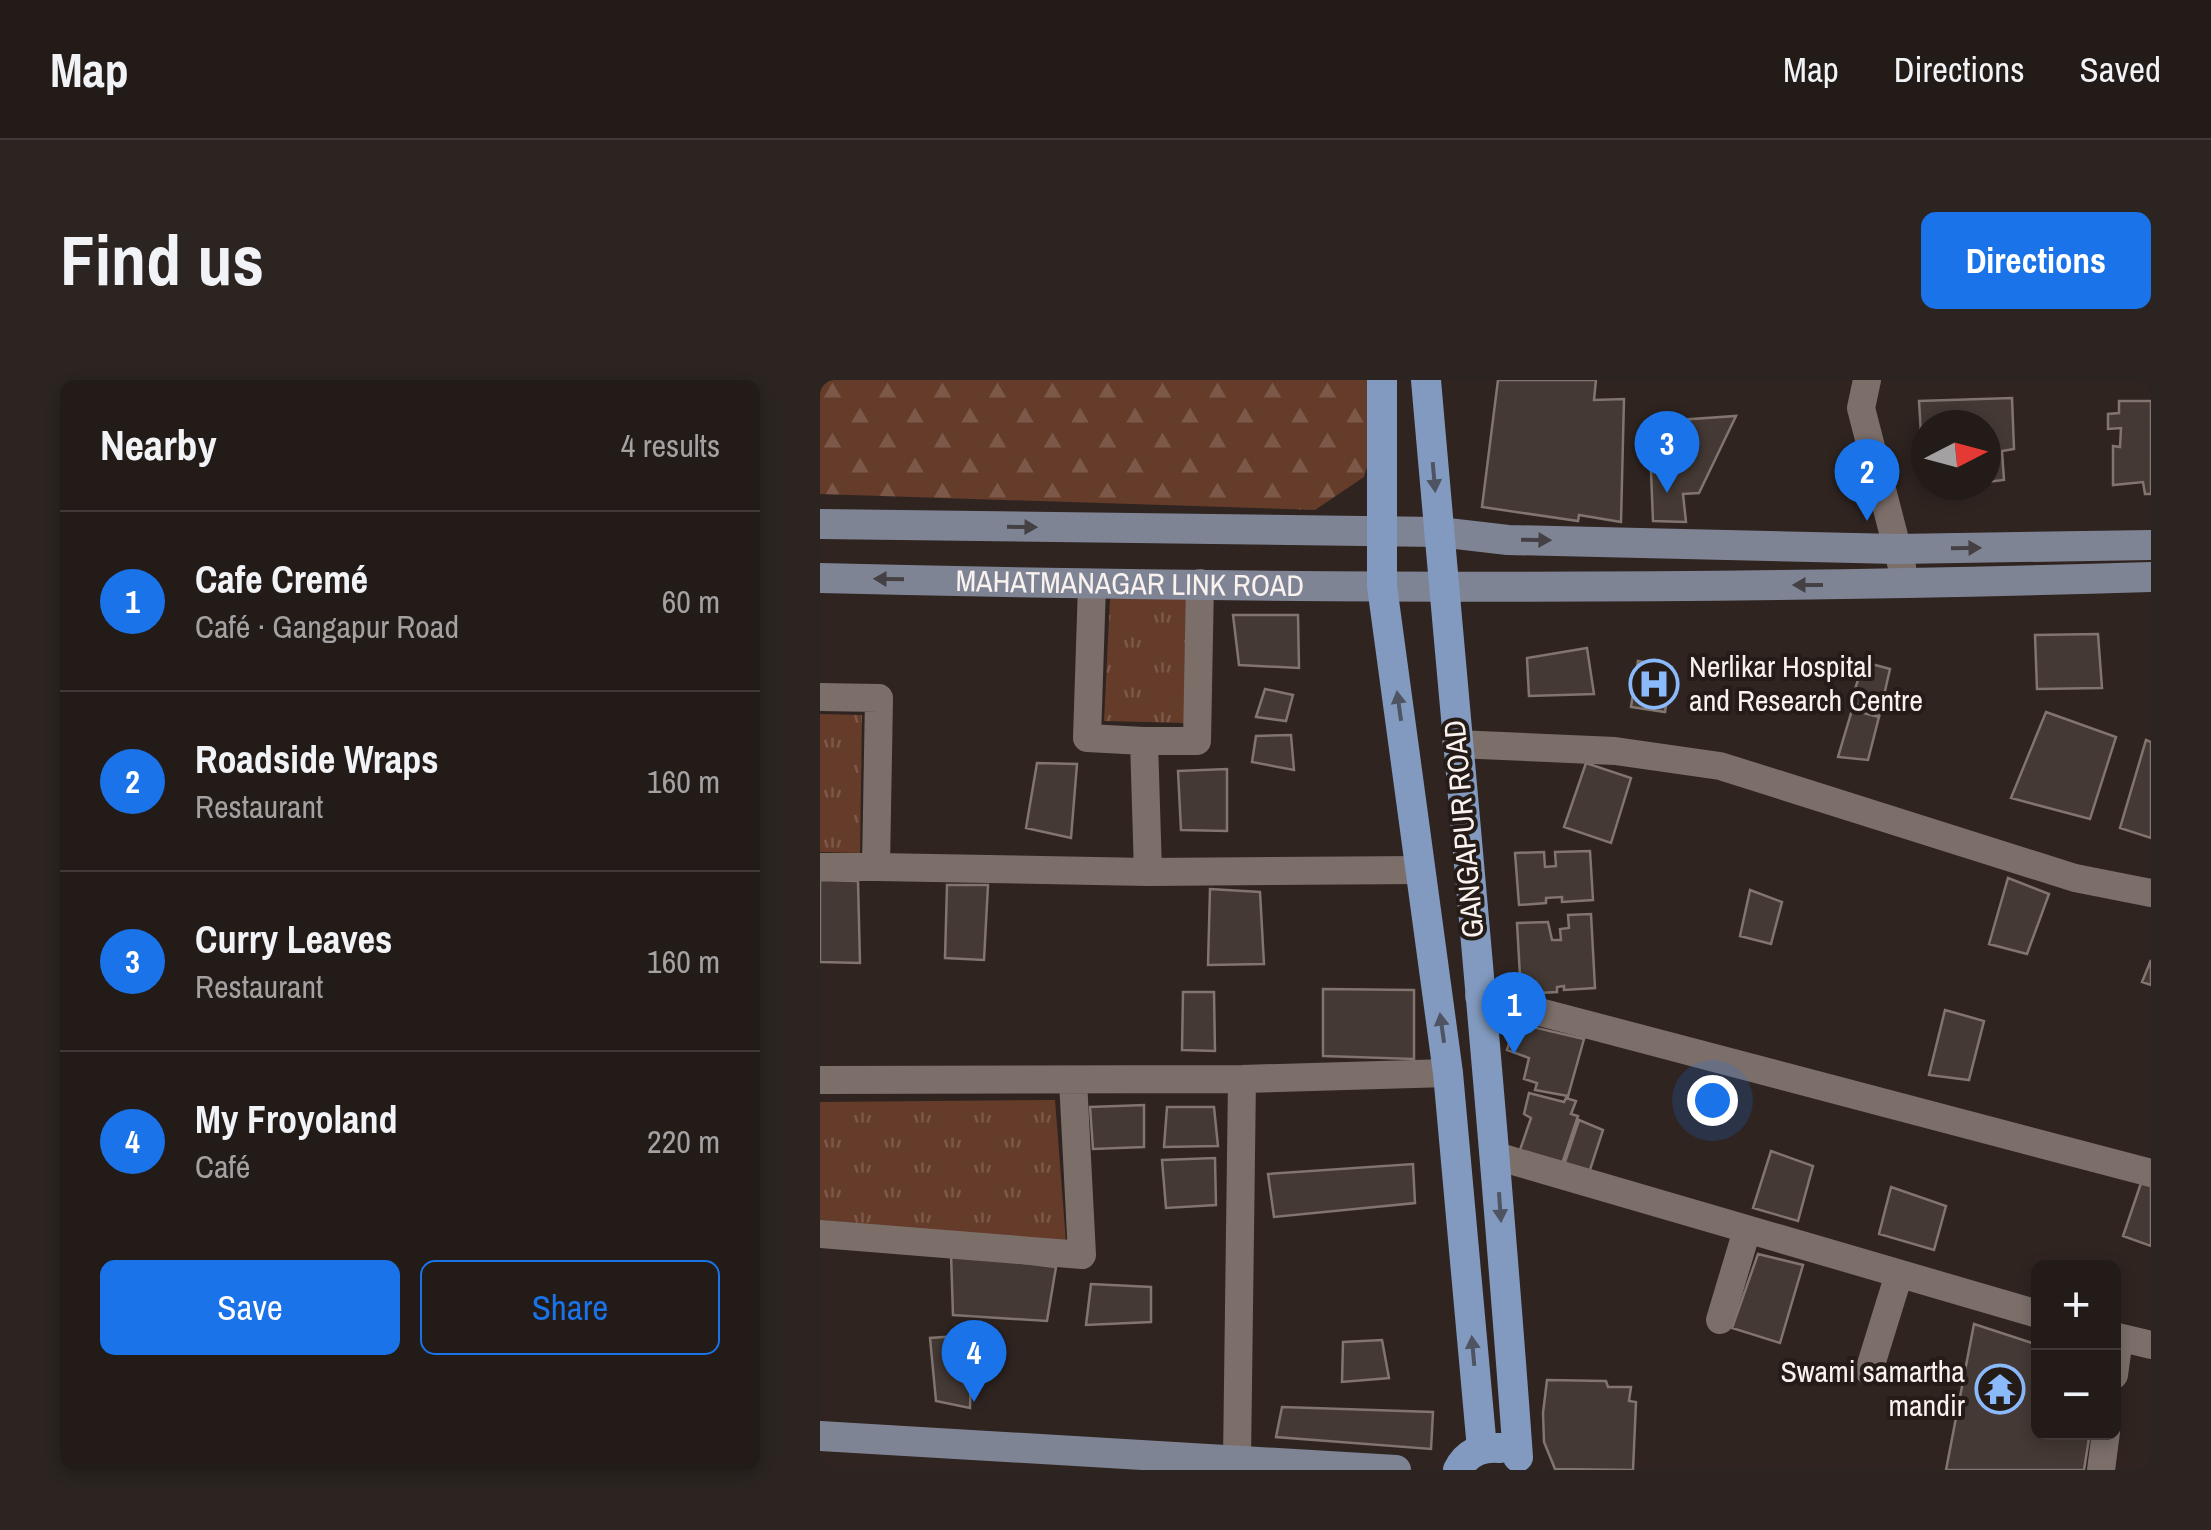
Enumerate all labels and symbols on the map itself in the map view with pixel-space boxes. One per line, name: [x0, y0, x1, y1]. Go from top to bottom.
north arrow: [1911, 410, 2001, 500]
pin: 3: [1634, 411, 1700, 493]
pin: 2: [1834, 438, 1900, 521]
one-way arrow: [1427, 462, 1443, 494]
one-way arrow: [1007, 519, 1039, 535]
one-way arrow: [1521, 533, 1553, 549]
one-way arrow: [1950, 540, 1982, 556]
street label: MAHATMANAGAR LINK ROAD: [955, 560, 1304, 605]
one-way arrow: [873, 571, 905, 587]
one-way arrow: [1792, 577, 1824, 593]
place label: Nerlikar Hospital and Research Centre: [1689, 646, 1923, 720]
hospital icon: Nerlikar Hospital and Research Centre: [1628, 658, 1680, 710]
one-way arrow: [1390, 690, 1406, 721]
street label: GANGAPUR ROAD: [1434, 718, 1492, 940]
pin: 1: [1482, 972, 1546, 1054]
one-way arrow: [1434, 1012, 1450, 1043]
your location: [1687, 1075, 1738, 1126]
one-way arrow: [1492, 1191, 1508, 1223]
pin: 4: [942, 1320, 1006, 1402]
one-way arrow: [1465, 1335, 1481, 1367]
place label: Swami samartha mandir: [1780, 1351, 1966, 1425]
temple icon: Swami samartha mandir: [1974, 1363, 2026, 1415]

